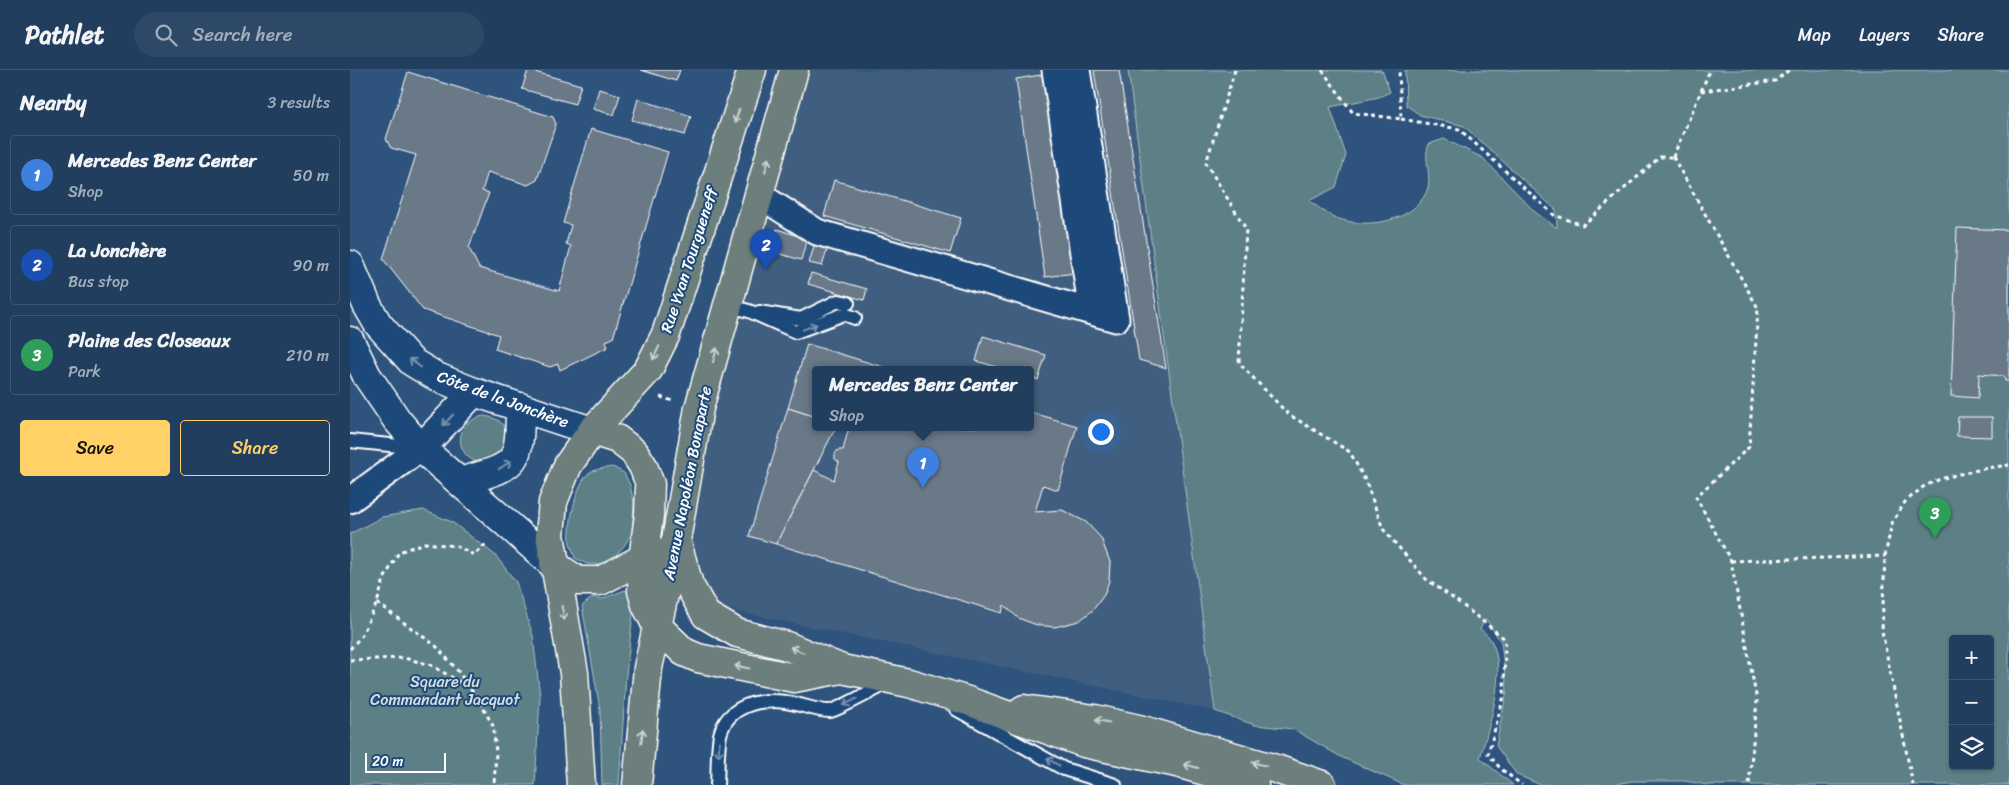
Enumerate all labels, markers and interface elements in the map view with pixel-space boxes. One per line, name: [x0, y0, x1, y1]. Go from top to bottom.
search box: [134, 12, 484, 57]
text: Pathlet: [25, 14, 104, 56]
text: Search here: [192, 18, 292, 51]
text: Map: [1798, 19, 1831, 51]
text: Layers: [1859, 19, 1910, 51]
text: Share: [1938, 19, 1984, 51]
icon: search: [152, 21, 180, 49]
text: Nearby: [20, 84, 86, 122]
text: 3 results: [267, 88, 330, 117]
one-way arrow: [731, 108, 741, 124]
text: Mercedes Benz Center: [68, 144, 256, 177]
one-way arrow: [763, 157, 773, 173]
text: 1: [34, 161, 40, 190]
text: 50 m: [293, 161, 329, 190]
text: Shop: [68, 177, 103, 206]
street label: Rue Yvan Tourgueneff: [652, 181, 727, 337]
pin: 2: [750, 229, 782, 270]
text: La Jonchère: [68, 234, 166, 267]
text: 2: [32, 251, 42, 280]
text: 90 m: [293, 251, 329, 280]
text: Bus stop: [68, 267, 129, 296]
one-way arrow: [802, 322, 817, 331]
text: Plaine des Closeaux: [68, 324, 231, 357]
text: 3: [33, 341, 41, 370]
text: 210 m: [286, 341, 329, 370]
one-way arrow: [651, 345, 660, 360]
one-way arrow: [711, 348, 721, 364]
text: Park: [68, 357, 101, 386]
one-way arrow: [409, 357, 422, 368]
street label: Côte de la Jonchère: [433, 362, 573, 436]
popup: [812, 366, 1034, 431]
text: Mercedes Benz Center: [829, 368, 1017, 401]
street label: Avenue Napoléon Bonaparte: [654, 384, 720, 583]
text: Shop: [829, 401, 864, 430]
one-way arrow: [442, 414, 454, 426]
your location: [1088, 419, 1114, 445]
button: Save: [20, 420, 170, 476]
button: Share: [180, 420, 330, 476]
pin: 1: [907, 447, 939, 488]
one-way arrow: [498, 460, 512, 470]
pin: 3: [1919, 497, 1951, 538]
one-way arrow: [559, 604, 569, 620]
map controls: [1949, 635, 1994, 770]
button: +: [1949, 635, 1994, 680]
one-way arrow: [790, 645, 805, 655]
one-way arrow: [735, 661, 751, 671]
park label: Square du Commandant Jacquot: [370, 667, 520, 714]
button: −: [1949, 680, 1994, 725]
one-way arrow: [843, 698, 858, 707]
one-way arrow: [1095, 716, 1111, 725]
button: layers: [1949, 725, 1994, 770]
one-way arrow: [637, 729, 646, 745]
one-way arrow: [714, 740, 724, 756]
text: 20 m: [372, 749, 403, 774]
scale bar: [365, 750, 446, 773]
one-way arrow: [1046, 757, 1061, 767]
one-way arrow: [1251, 759, 1267, 769]
one-way arrow: [1183, 761, 1199, 771]

